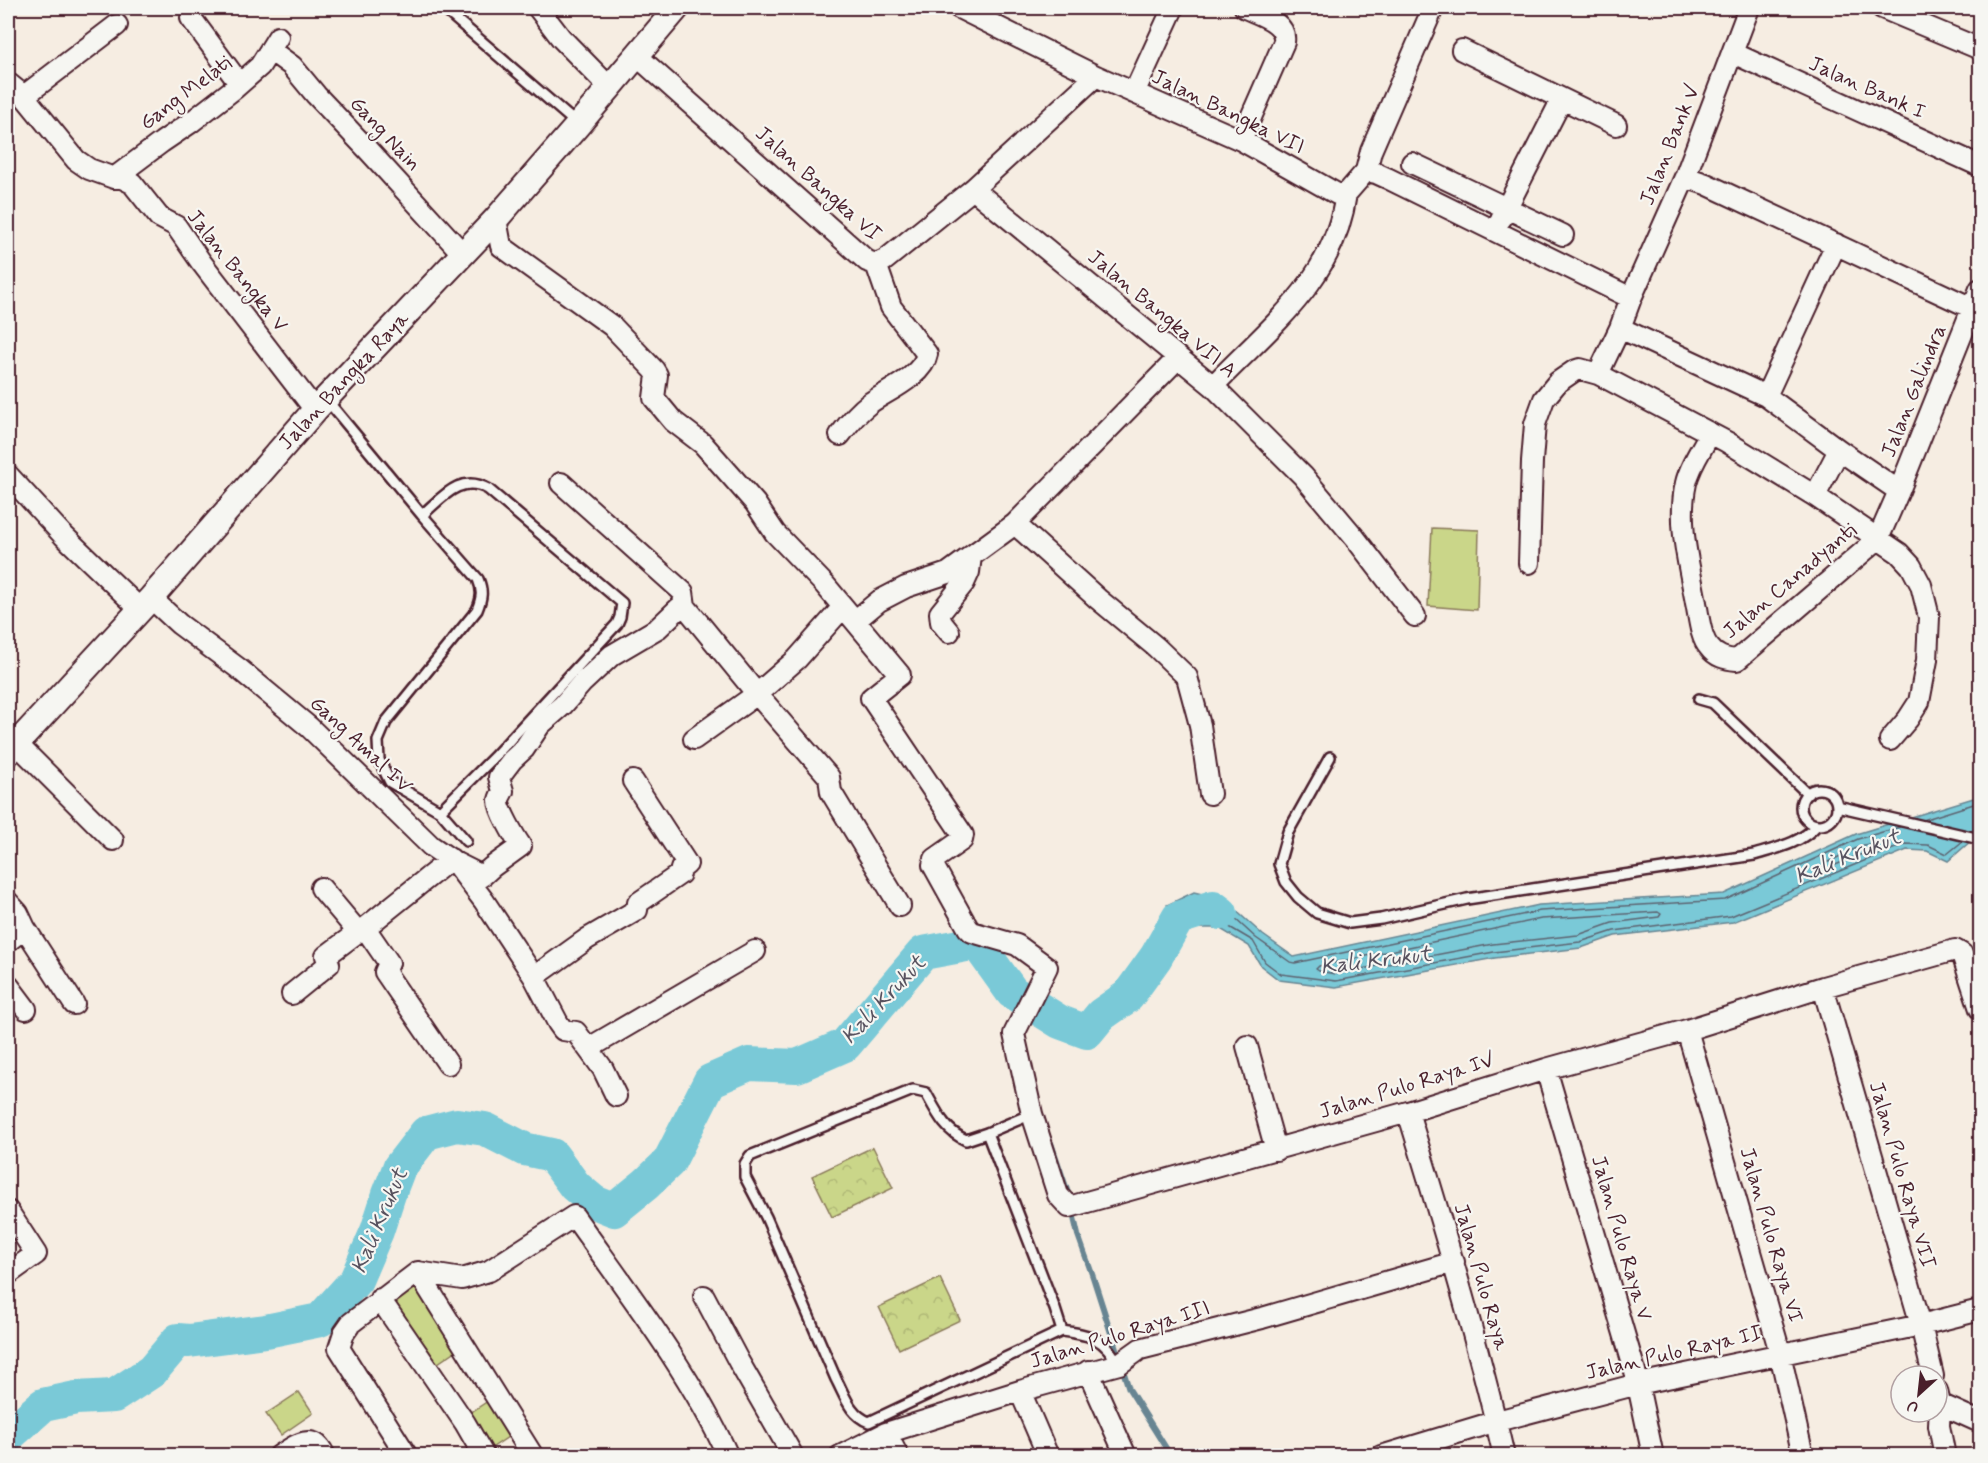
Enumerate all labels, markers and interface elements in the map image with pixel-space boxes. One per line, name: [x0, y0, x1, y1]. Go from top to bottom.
street label: Gang Melati: [134, 49, 238, 138]
street label: Jalan Bank I: [1804, 50, 1930, 126]
street label: Jalan Bangka VII: [1146, 63, 1309, 162]
street label: Jalan Bank V: [1633, 80, 1707, 209]
street label: Gang Nain: [342, 90, 427, 178]
street label: Jalan Bangka VI: [748, 120, 887, 249]
street label: Jalan Bangka V: [179, 204, 294, 339]
street label: Jalan Bangka VII A: [1081, 243, 1242, 385]
street label: Jalan Bangka Raya: [272, 305, 417, 457]
street label: Jalan Galindra: [1875, 320, 1953, 462]
street label: Jalan Canadyanti: [1717, 517, 1863, 645]
street label: Gang Amal IV: [303, 690, 419, 801]
water label: Kali Krukut: [1791, 823, 1906, 891]
water label: Kali Krukut: [1319, 940, 1434, 982]
water label: Kali Krukut: [836, 949, 933, 1050]
street label: Jalan Pulo Raya IV: [1316, 1046, 1498, 1126]
street label: Jalan Pulo Raya VII: [1862, 1078, 1942, 1272]
street label: Jalan Pulo Raya VI: [1733, 1144, 1809, 1326]
street label: Jalan Pulo Raya V: [1584, 1152, 1658, 1324]
water label: Kali Krukut: [345, 1163, 415, 1278]
street label: Jalan Pulo Raya: [1447, 1200, 1515, 1354]
street label: Jalan Pulo Raya III: [1027, 1294, 1213, 1376]
street label: Jalan Pulo Raya II: [1583, 1319, 1765, 1387]
north arrow: [1889, 1364, 1949, 1424]
text: U: [1903, 1394, 1922, 1418]

